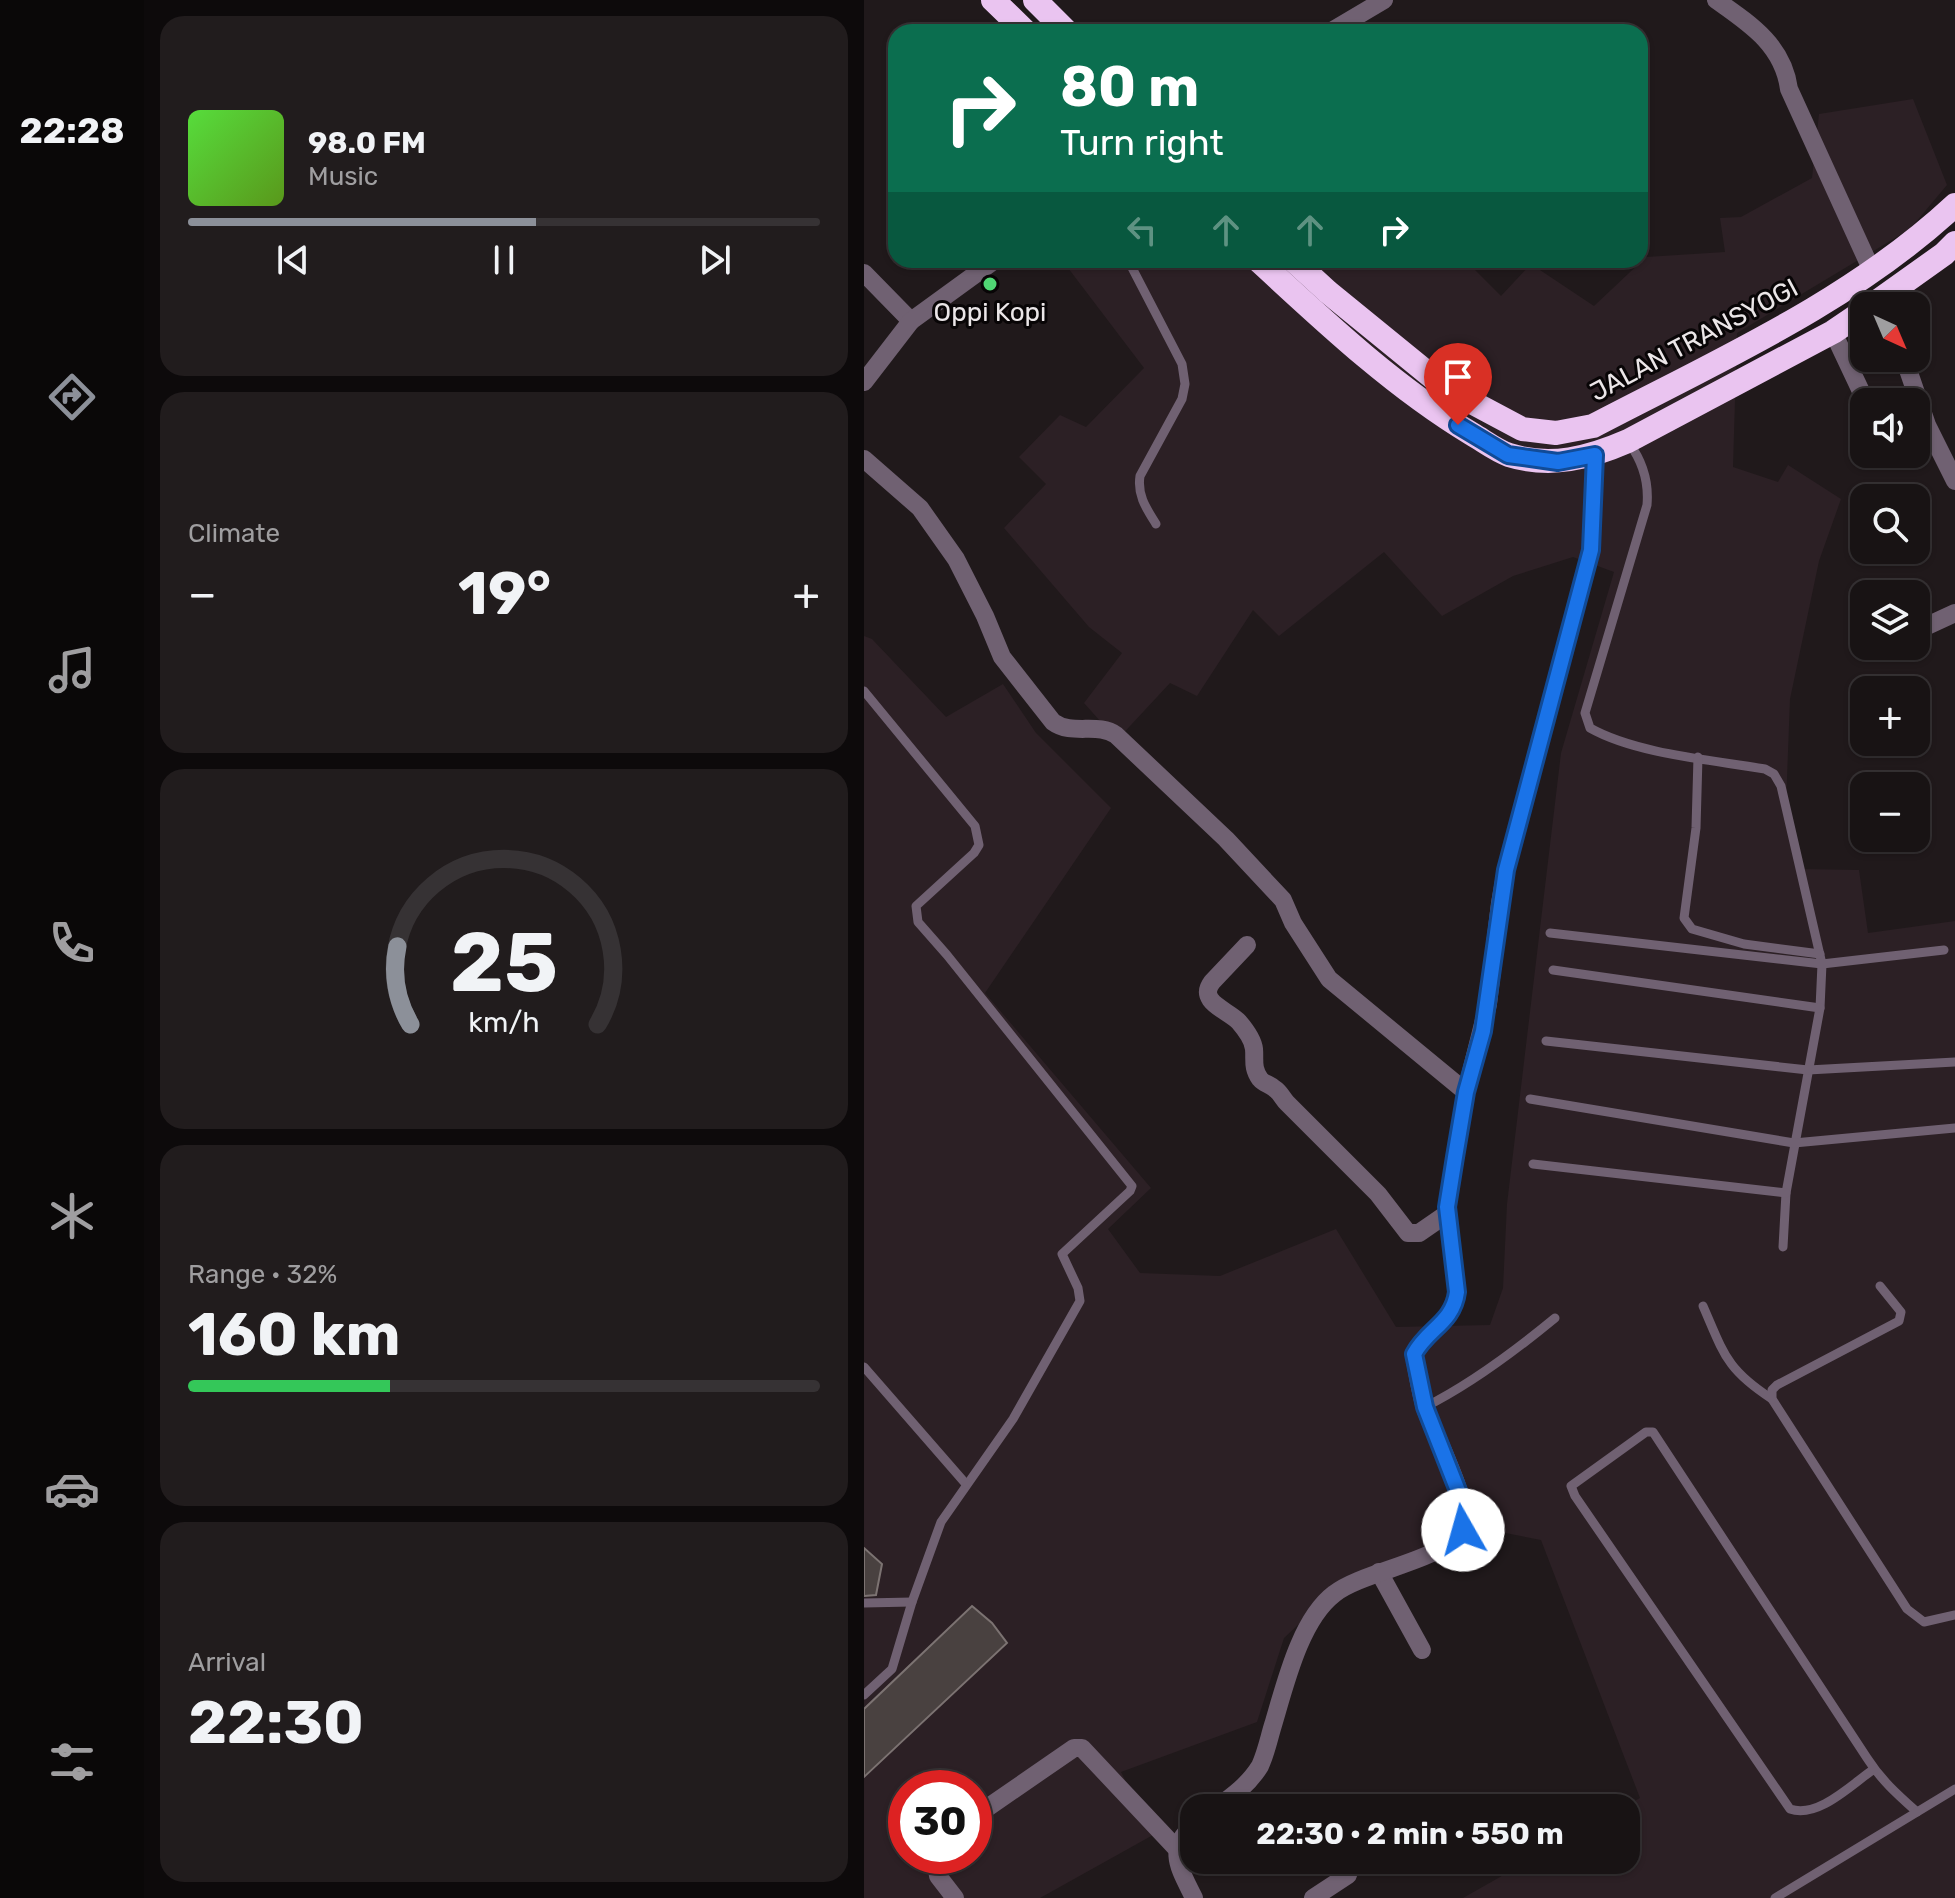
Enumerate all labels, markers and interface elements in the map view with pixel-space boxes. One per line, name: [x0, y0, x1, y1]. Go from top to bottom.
text: 80 m: [1060, 54, 1199, 120]
icon: right: [928, 56, 1032, 160]
text: 22:28: [19, 109, 125, 152]
text: Turn right: [1060, 121, 1224, 164]
text: 98.0 FM: [308, 125, 426, 161]
text: Music: [308, 161, 378, 192]
icon: left: [1120, 208, 1164, 252]
icon: ahead: [1204, 208, 1248, 252]
icon: ahead: [1288, 208, 1332, 252]
icon: right: [1372, 208, 1416, 252]
icon: previous: [271, 238, 315, 282]
icon: pause: [482, 238, 526, 282]
icon: next: [693, 238, 737, 282]
street label: JALAN TRANSYOGI: [1585, 272, 1803, 408]
marker: Oppi Kopi: [981, 275, 999, 293]
north arrow: [1850, 292, 1930, 372]
map controls: [1850, 292, 1930, 852]
place label: Oppi Kopi: [934, 297, 1046, 328]
pin: [1424, 343, 1492, 425]
icon: arrive: [1436, 355, 1480, 399]
icon: directions: [44, 369, 100, 425]
button: sound: [1850, 388, 1930, 468]
button: search: [1850, 484, 1930, 564]
text: Climate: [188, 518, 280, 549]
text: 19°: [458, 558, 551, 629]
text: −: [188, 568, 217, 620]
text: +: [793, 568, 820, 620]
button: layers: [1850, 580, 1930, 660]
icon: music: [44, 642, 100, 698]
button: +: [1850, 676, 1930, 756]
button: −: [1850, 772, 1930, 852]
text: 25: [450, 913, 558, 1012]
icon: phone: [44, 915, 100, 971]
text: km/h: [468, 1005, 540, 1039]
icon: climate: [44, 1188, 100, 1244]
text: Range · 32%: [188, 1259, 337, 1290]
text: 160 km: [188, 1299, 401, 1370]
icon: car: [44, 1461, 100, 1517]
position arrow: [1421, 1488, 1505, 1572]
text: Arrival: [188, 1647, 266, 1678]
text: 22:30: [188, 1687, 364, 1758]
icon: filters: [44, 1734, 100, 1790]
speed limit sign: 30: [888, 1770, 992, 1874]
text: 22:30 · 2 min · 550 m: [1256, 1816, 1564, 1852]

